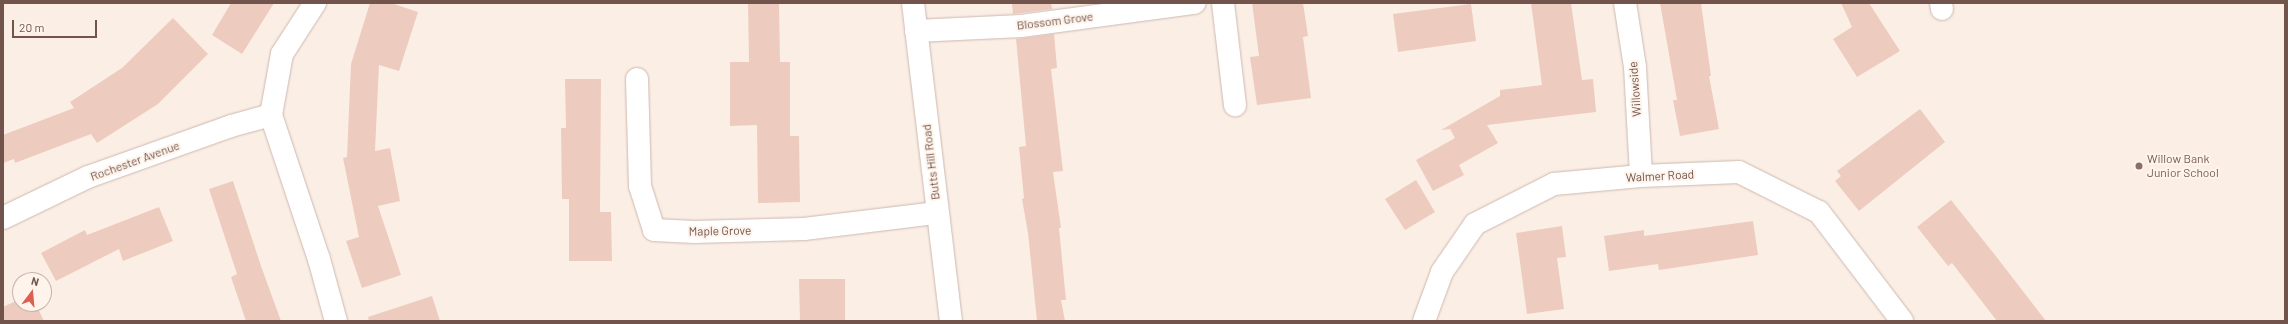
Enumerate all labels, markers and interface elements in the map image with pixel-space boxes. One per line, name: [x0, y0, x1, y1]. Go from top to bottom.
street label: Blossom Grove: [1016, 9, 1094, 33]
scale bar: [14, 12, 99, 38]
text: 20 m: [19, 20, 45, 34]
street label: Willowside: [1626, 61, 1644, 117]
street label: Butts Hill Road: [919, 123, 943, 201]
street label: Rochester Avenue: [88, 138, 182, 184]
place label: Willow Bank Junior School: [2147, 152, 2219, 180]
marker: Willow Bank Junior School: [2134, 161, 2144, 171]
street label: Walmer Road: [1625, 167, 1695, 185]
street label: Maple Grove: [689, 223, 751, 239]
north arrow: [12, 272, 52, 312]
text: N: [30, 274, 40, 288]

